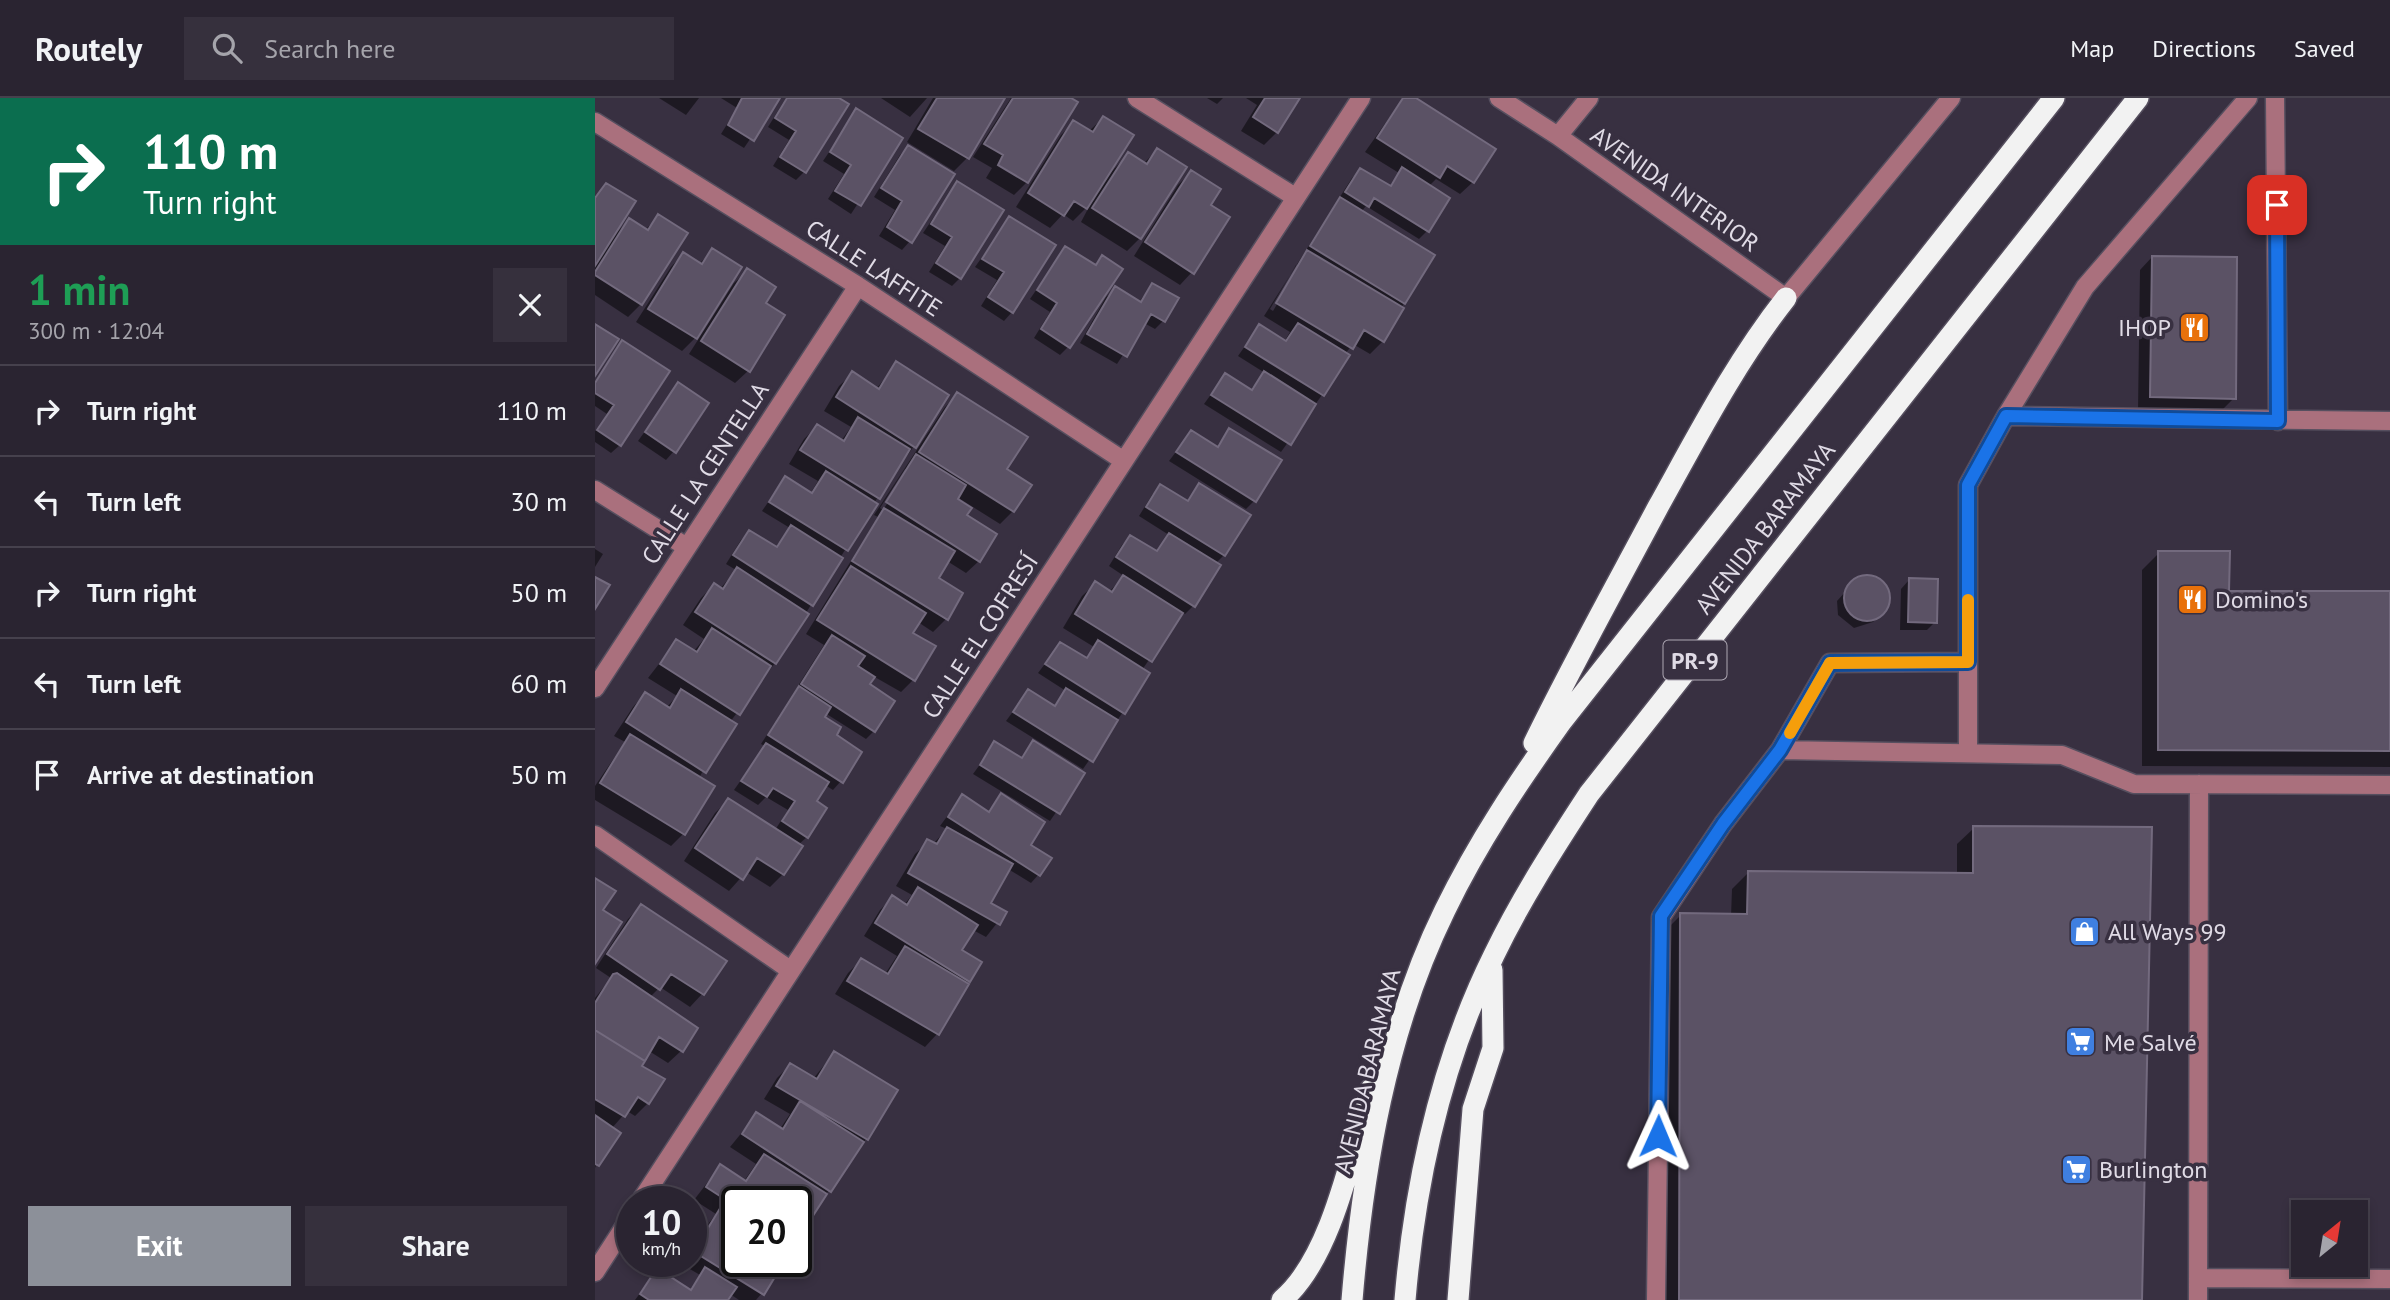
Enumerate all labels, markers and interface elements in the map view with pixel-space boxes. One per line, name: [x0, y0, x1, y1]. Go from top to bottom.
search box: [184, 17, 674, 80]
text: Routely: [35, 27, 142, 70]
icon: search: [208, 29, 246, 67]
text: Search here: [264, 32, 395, 65]
text: Map: [2070, 33, 2114, 64]
text: Directions: [2152, 33, 2256, 64]
text: Saved: [2294, 33, 2355, 64]
text: 110 m: [143, 119, 278, 183]
street label: AVENIDA INTERIOR: [1585, 119, 1765, 259]
icon: right: [28, 126, 119, 217]
pin: [2247, 175, 2307, 235]
text: Turn right: [143, 181, 277, 223]
icon: arrive: [2258, 186, 2296, 224]
street label: CALLE LAFFITE: [800, 213, 948, 323]
text: 1 min: [28, 262, 130, 317]
button: close: [493, 268, 567, 342]
restaurant icon: IHOP: [2177, 310, 2211, 344]
place label: IHOP: [2118, 312, 2171, 343]
text: 300 m · 12:04: [28, 316, 164, 345]
street label: CALLE LA CENTELLA: [635, 376, 775, 570]
icon: right: [28, 392, 66, 430]
text: Turn right: [87, 394, 196, 427]
text: 110 m: [496, 394, 567, 427]
street label: AVENIDA BARAMAYA: [1688, 436, 1842, 620]
icon: left: [28, 483, 66, 521]
text: Turn left: [87, 485, 181, 518]
text: 30 m: [511, 485, 567, 518]
street label: CALLE EL COFRESÍ: [915, 547, 1045, 724]
icon: right: [28, 574, 66, 612]
text: Turn right: [87, 576, 196, 609]
text: 50 m: [511, 576, 567, 609]
restaurant icon: Domino's: [2175, 582, 2209, 616]
place label: Domino's: [2215, 584, 2308, 615]
road number: PR-9: [1663, 640, 1727, 680]
icon: left: [28, 665, 66, 703]
text: Turn left: [87, 667, 181, 700]
text: 60 m: [511, 667, 567, 700]
icon: arrive: [28, 756, 66, 794]
text: Arrive at destination: [87, 758, 314, 791]
text: 50 m: [511, 758, 567, 791]
shop icon: All Ways 99: [2068, 914, 2102, 948]
place label: All Ways 99: [2108, 916, 2227, 947]
street label: AVENIDA BARAMAYA: [1327, 965, 1407, 1177]
supermarket icon: Me Salvé: [2064, 1025, 2098, 1059]
place label: Me Salvé: [2104, 1027, 2197, 1058]
position arrow: [1621, 1099, 1695, 1173]
supermarket icon: Burlington: [2059, 1152, 2093, 1186]
place label: Burlington: [2099, 1154, 2207, 1185]
speed limit sign: 20: [721, 1186, 812, 1277]
text: 10: [642, 1199, 681, 1245]
north arrow: [2291, 1200, 2368, 1278]
map controls: [2291, 1200, 2368, 1277]
button: Exit: [28, 1206, 291, 1286]
button: Share: [305, 1206, 567, 1286]
text: km/h: [642, 1237, 681, 1260]

